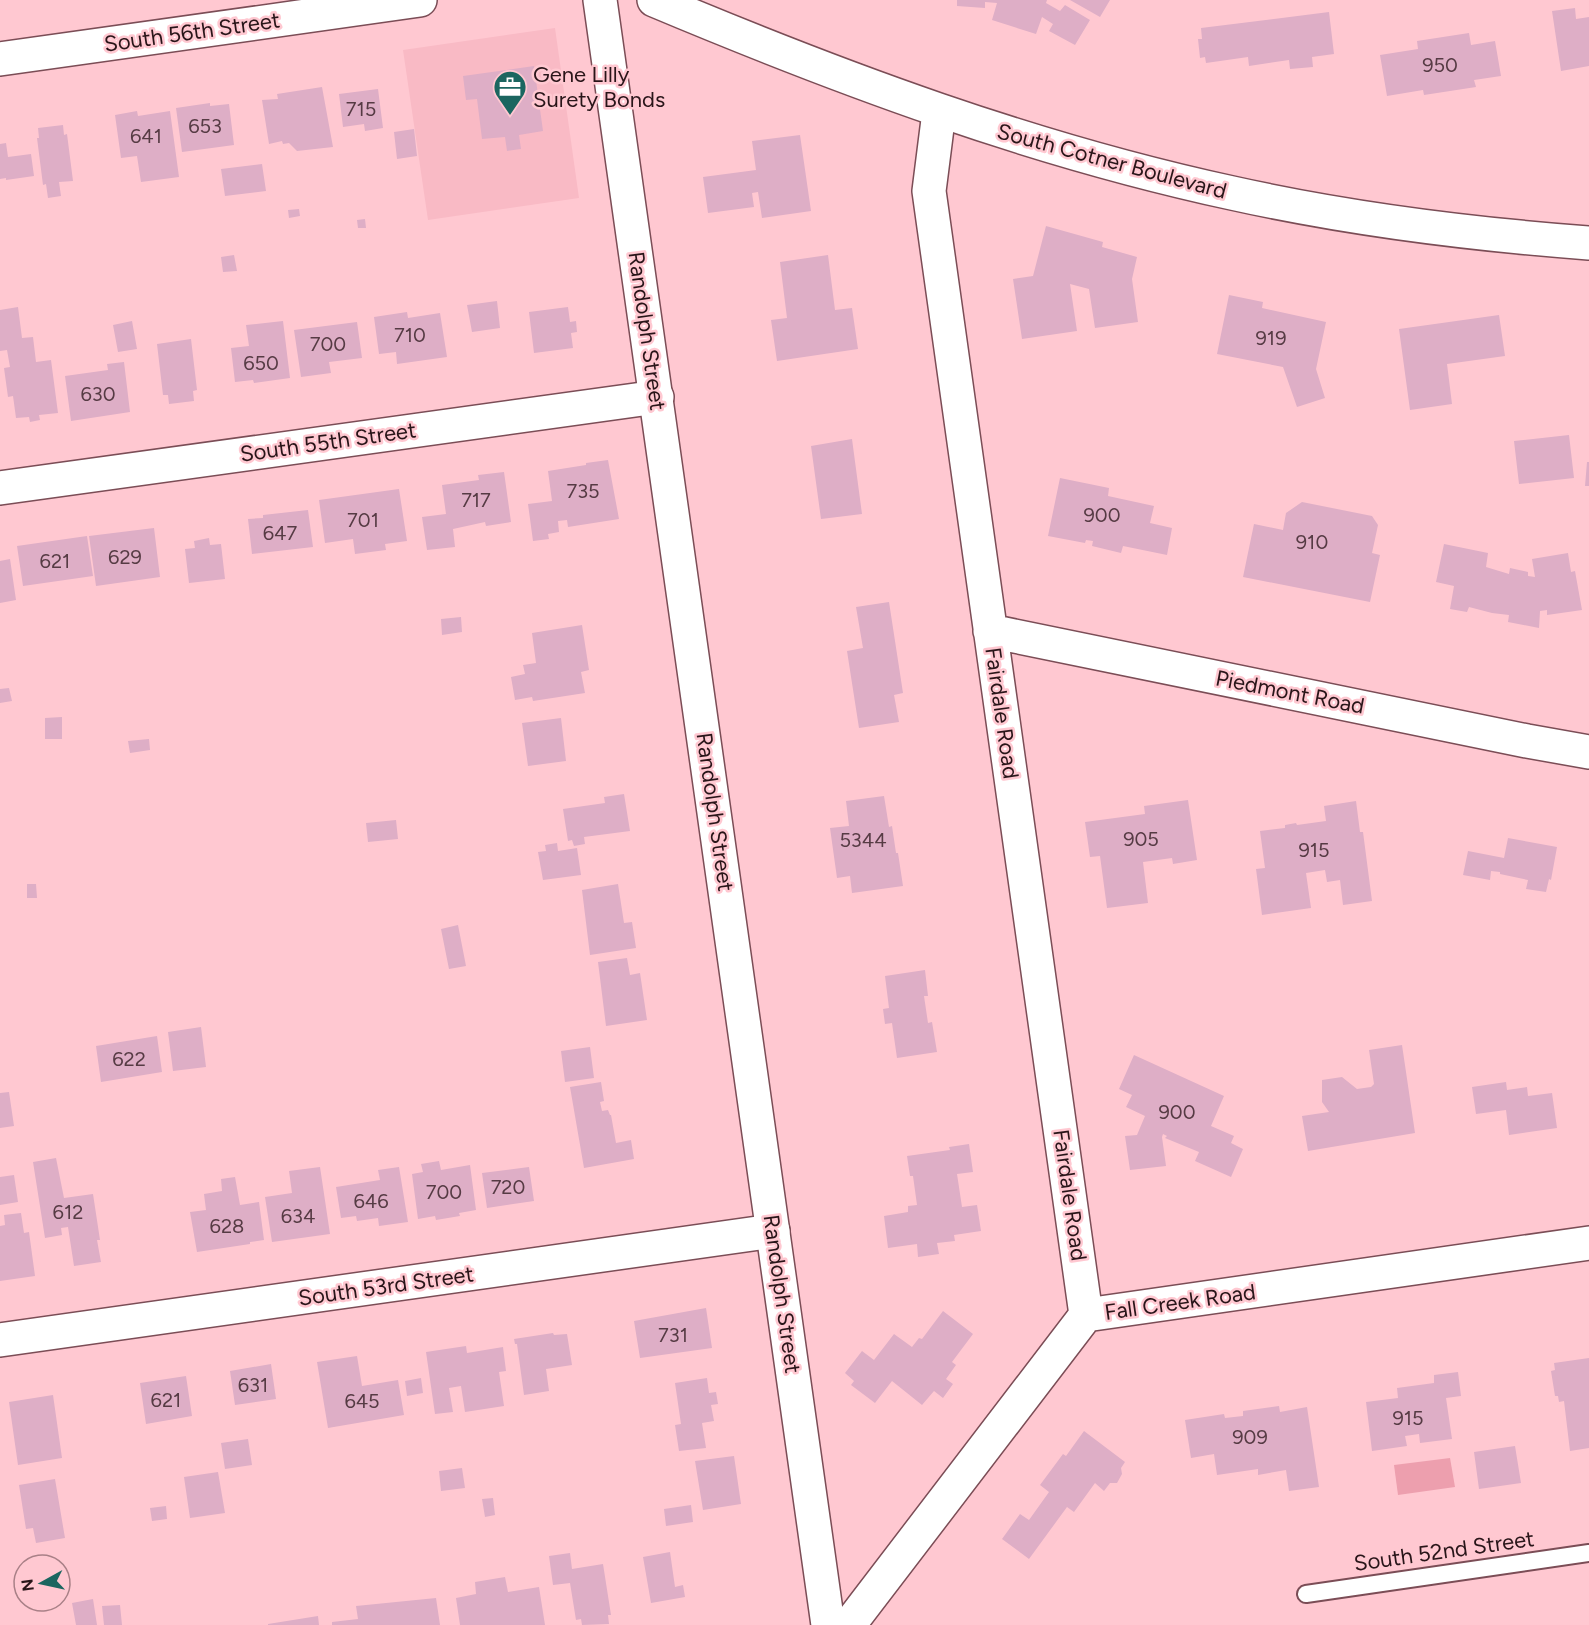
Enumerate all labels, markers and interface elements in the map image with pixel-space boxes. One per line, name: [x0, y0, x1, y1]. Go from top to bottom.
street label: South 56th Street: [102, 6, 282, 58]
house number: 950: [1422, 53, 1458, 77]
place label: Gene Lilly Surety Bonds: [533, 61, 665, 113]
office icon: Gene Lilly Surety Bonds: [492, 69, 528, 116]
house number: 715: [346, 97, 376, 121]
house number: 653: [188, 114, 222, 138]
street label: South Cotner Boulevard: [994, 117, 1230, 205]
house number: 641: [130, 124, 162, 148]
street label: Randolph Street: [622, 250, 672, 412]
house number: 710: [394, 323, 426, 347]
house number: 919: [1256, 326, 1286, 350]
house number: 700: [310, 332, 346, 356]
house number: 650: [243, 351, 279, 375]
house number: 630: [80, 382, 116, 406]
street label: South 55th Street: [238, 416, 418, 468]
house number: 735: [566, 479, 600, 503]
house number: 717: [461, 488, 491, 512]
house number: 900: [1084, 503, 1120, 527]
house number: 701: [347, 508, 379, 532]
house number: 647: [263, 521, 297, 545]
house number: 910: [1296, 530, 1328, 554]
house number: 629: [108, 545, 142, 569]
house number: 621: [40, 549, 70, 573]
street label: Fairdale Road: [979, 645, 1025, 781]
street label: Piedmont Road: [1213, 664, 1367, 720]
street label: Randolph Street: [690, 731, 740, 893]
house number: 905: [1123, 827, 1159, 851]
house number: 5344: [839, 828, 887, 852]
house number: 915: [1298, 838, 1330, 862]
house number: 622: [112, 1047, 146, 1071]
house number: 900: [1159, 1100, 1195, 1124]
street label: Fairdale Road: [1047, 1127, 1093, 1263]
house number: 720: [491, 1175, 525, 1199]
house number: 700: [426, 1180, 462, 1204]
house number: 646: [353, 1189, 389, 1213]
house number: 612: [53, 1200, 83, 1224]
house number: 634: [281, 1204, 315, 1228]
street label: Randolph Street: [757, 1213, 807, 1375]
house number: 628: [210, 1214, 244, 1238]
street label: South 53rd Street: [297, 1260, 475, 1312]
street label: Fall Creek Road: [1103, 1278, 1257, 1326]
house number: 731: [658, 1323, 688, 1347]
house number: 631: [238, 1373, 268, 1397]
house number: 621: [151, 1388, 181, 1412]
house number: 645: [344, 1389, 380, 1413]
house number: 915: [1392, 1406, 1424, 1430]
house number: 909: [1232, 1425, 1268, 1449]
street label: South 52nd Street: [1352, 1525, 1536, 1577]
north arrow: [12, 1553, 72, 1613]
text: N: [17, 1578, 38, 1592]

